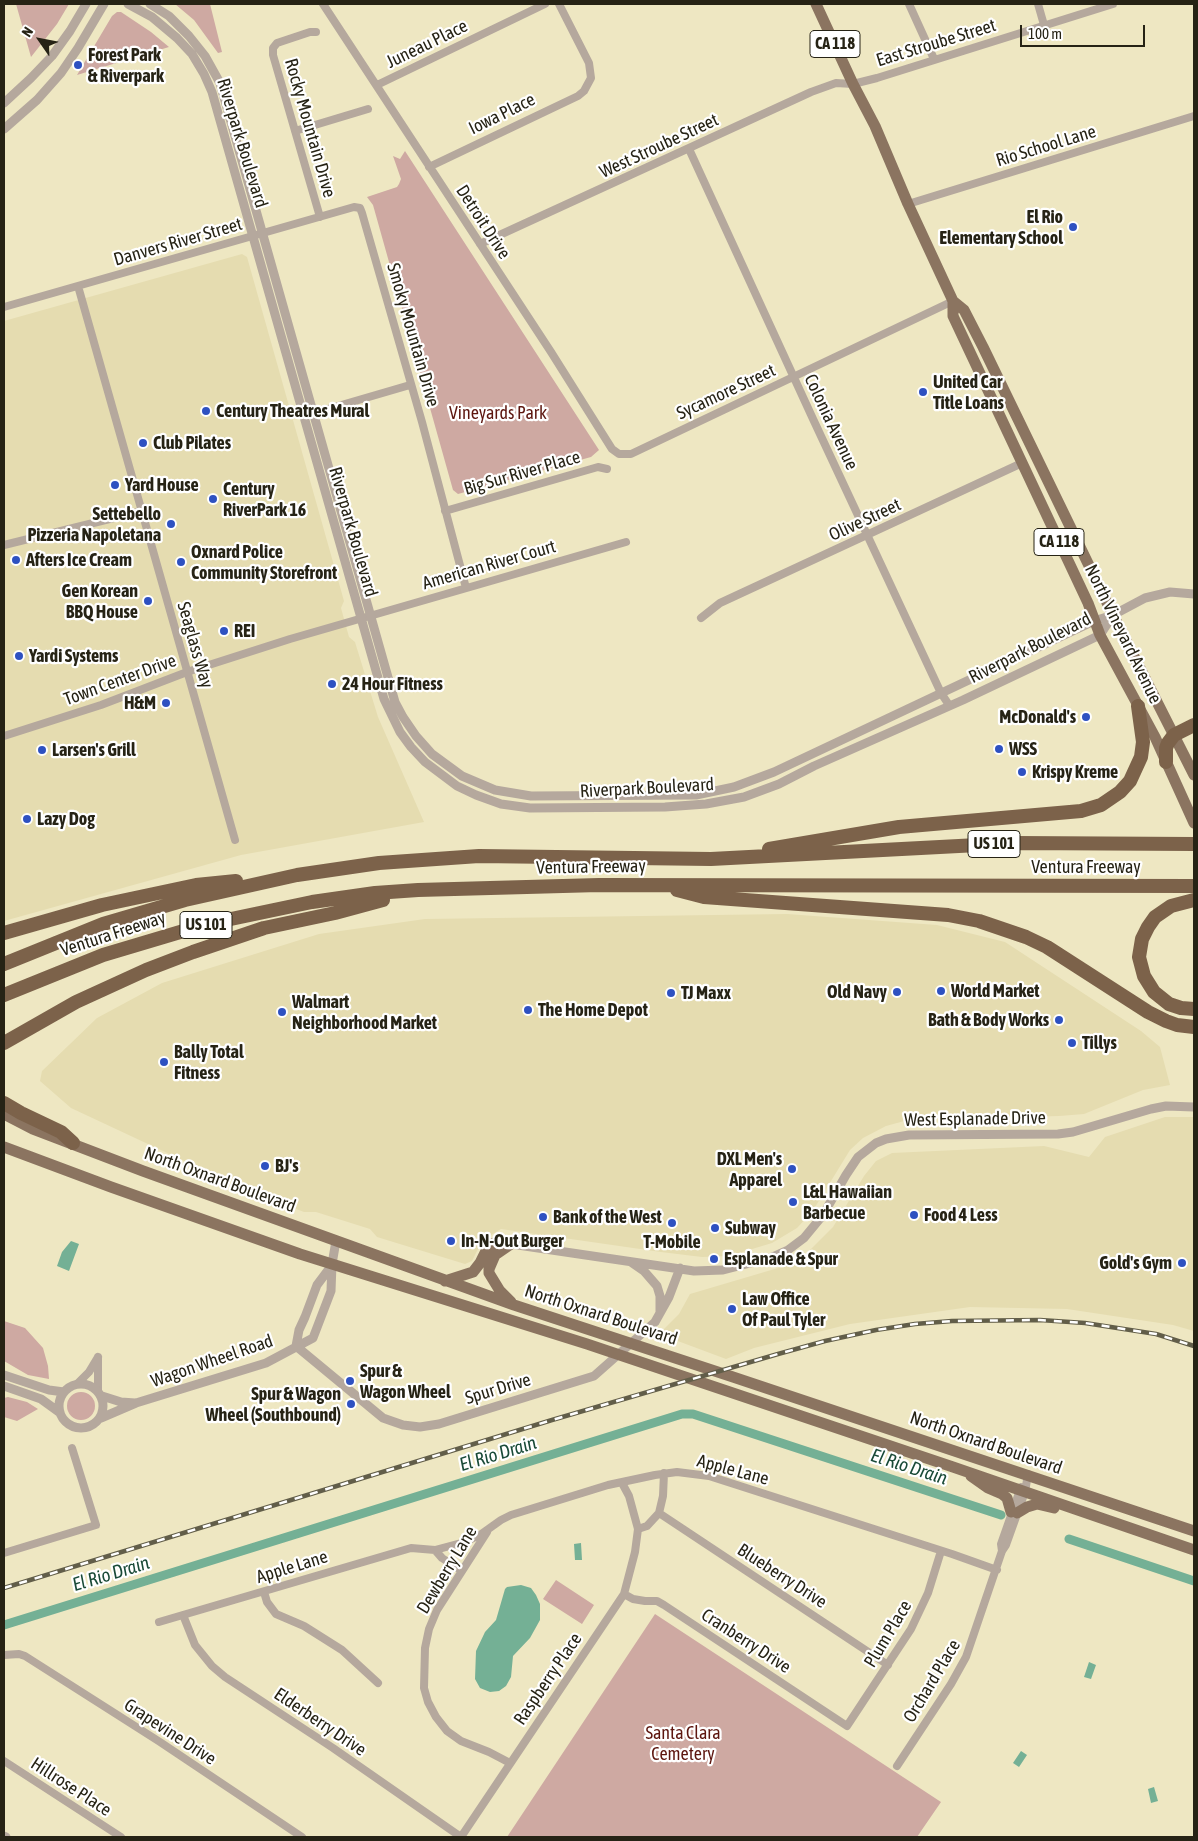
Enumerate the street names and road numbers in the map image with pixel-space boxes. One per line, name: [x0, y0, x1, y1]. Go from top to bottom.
street label: Juneau Place: [383, 15, 471, 73]
street label: East Stroube Street: [874, 15, 998, 71]
road number: CA 118: [810, 31, 860, 58]
street label: Rocky Mountain Drive: [280, 56, 340, 200]
street label: Riverpark Boulevard: [212, 76, 272, 210]
street label: Iowa Place: [465, 89, 539, 139]
street label: West Stroube Street: [596, 109, 722, 183]
street label: Rio School Lane: [993, 121, 1099, 171]
street label: Detroit Drive: [451, 181, 515, 263]
street label: Danvers River Street: [111, 213, 245, 271]
street label: Smoky Mountain Drive: [382, 261, 444, 409]
street label: Sycamore Street: [673, 360, 779, 424]
street label: Colonia Avenue: [799, 371, 863, 473]
street label: Big Sur River Place: [461, 446, 583, 500]
street label: Riverpark Boulevard: [324, 465, 382, 599]
street label: Olive Street: [826, 494, 904, 546]
road number: CA 118: [1034, 528, 1084, 556]
street label: American River Court: [420, 536, 558, 594]
street label: North Vineyard Avenue: [1080, 561, 1166, 707]
street label: Seaglass Way: [172, 600, 218, 690]
street label: Riverpark Boulevard: [965, 608, 1095, 688]
street label: Town Center Drive: [61, 650, 179, 710]
street label: Riverpark Boulevard: [579, 774, 715, 802]
road number: US 101: [968, 831, 1020, 858]
street label: Ventura Freeway: [536, 855, 646, 879]
street label: Ventura Freeway: [1031, 856, 1141, 878]
street label: Ventura Freeway: [58, 907, 168, 961]
road number: US 101: [180, 912, 232, 938]
street label: West Esplanade Drive: [904, 1107, 1046, 1131]
street label: North Oxnard Boulevard: [141, 1143, 299, 1217]
street label: North Oxnard Boulevard: [522, 1280, 680, 1350]
street label: Wagon Wheel Road: [148, 1330, 276, 1392]
street label: Spur Drive: [463, 1369, 533, 1409]
street label: North Oxnard Boulevard: [907, 1407, 1065, 1479]
street label: Apple Lane: [695, 1450, 771, 1490]
street label: Dewberry Lane: [412, 1522, 482, 1618]
street label: Blueberry Drive: [733, 1539, 831, 1613]
street label: Apple Lane: [254, 1546, 330, 1588]
street label: Plum Place: [860, 1597, 916, 1671]
street label: Cranberry Drive: [697, 1604, 795, 1678]
street label: Raspberry Place: [509, 1629, 587, 1729]
street label: Orchard Place: [899, 1636, 965, 1726]
street label: Elderberry Drive: [270, 1683, 370, 1761]
street label: Grapevine Drive: [120, 1694, 220, 1770]
street label: Hillrose Place: [27, 1753, 115, 1821]

